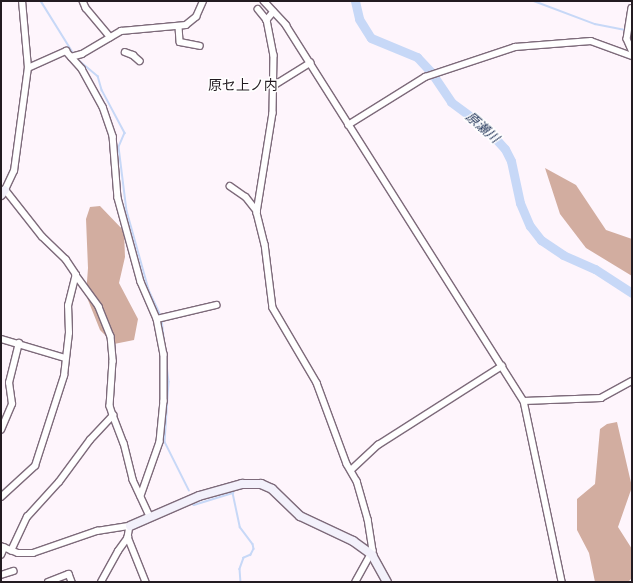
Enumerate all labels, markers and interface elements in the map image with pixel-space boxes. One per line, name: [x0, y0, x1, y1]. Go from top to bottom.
district label: 原セ上ノ内: [208, 77, 278, 93]
water label: 原瀬川: [462, 109, 502, 147]

